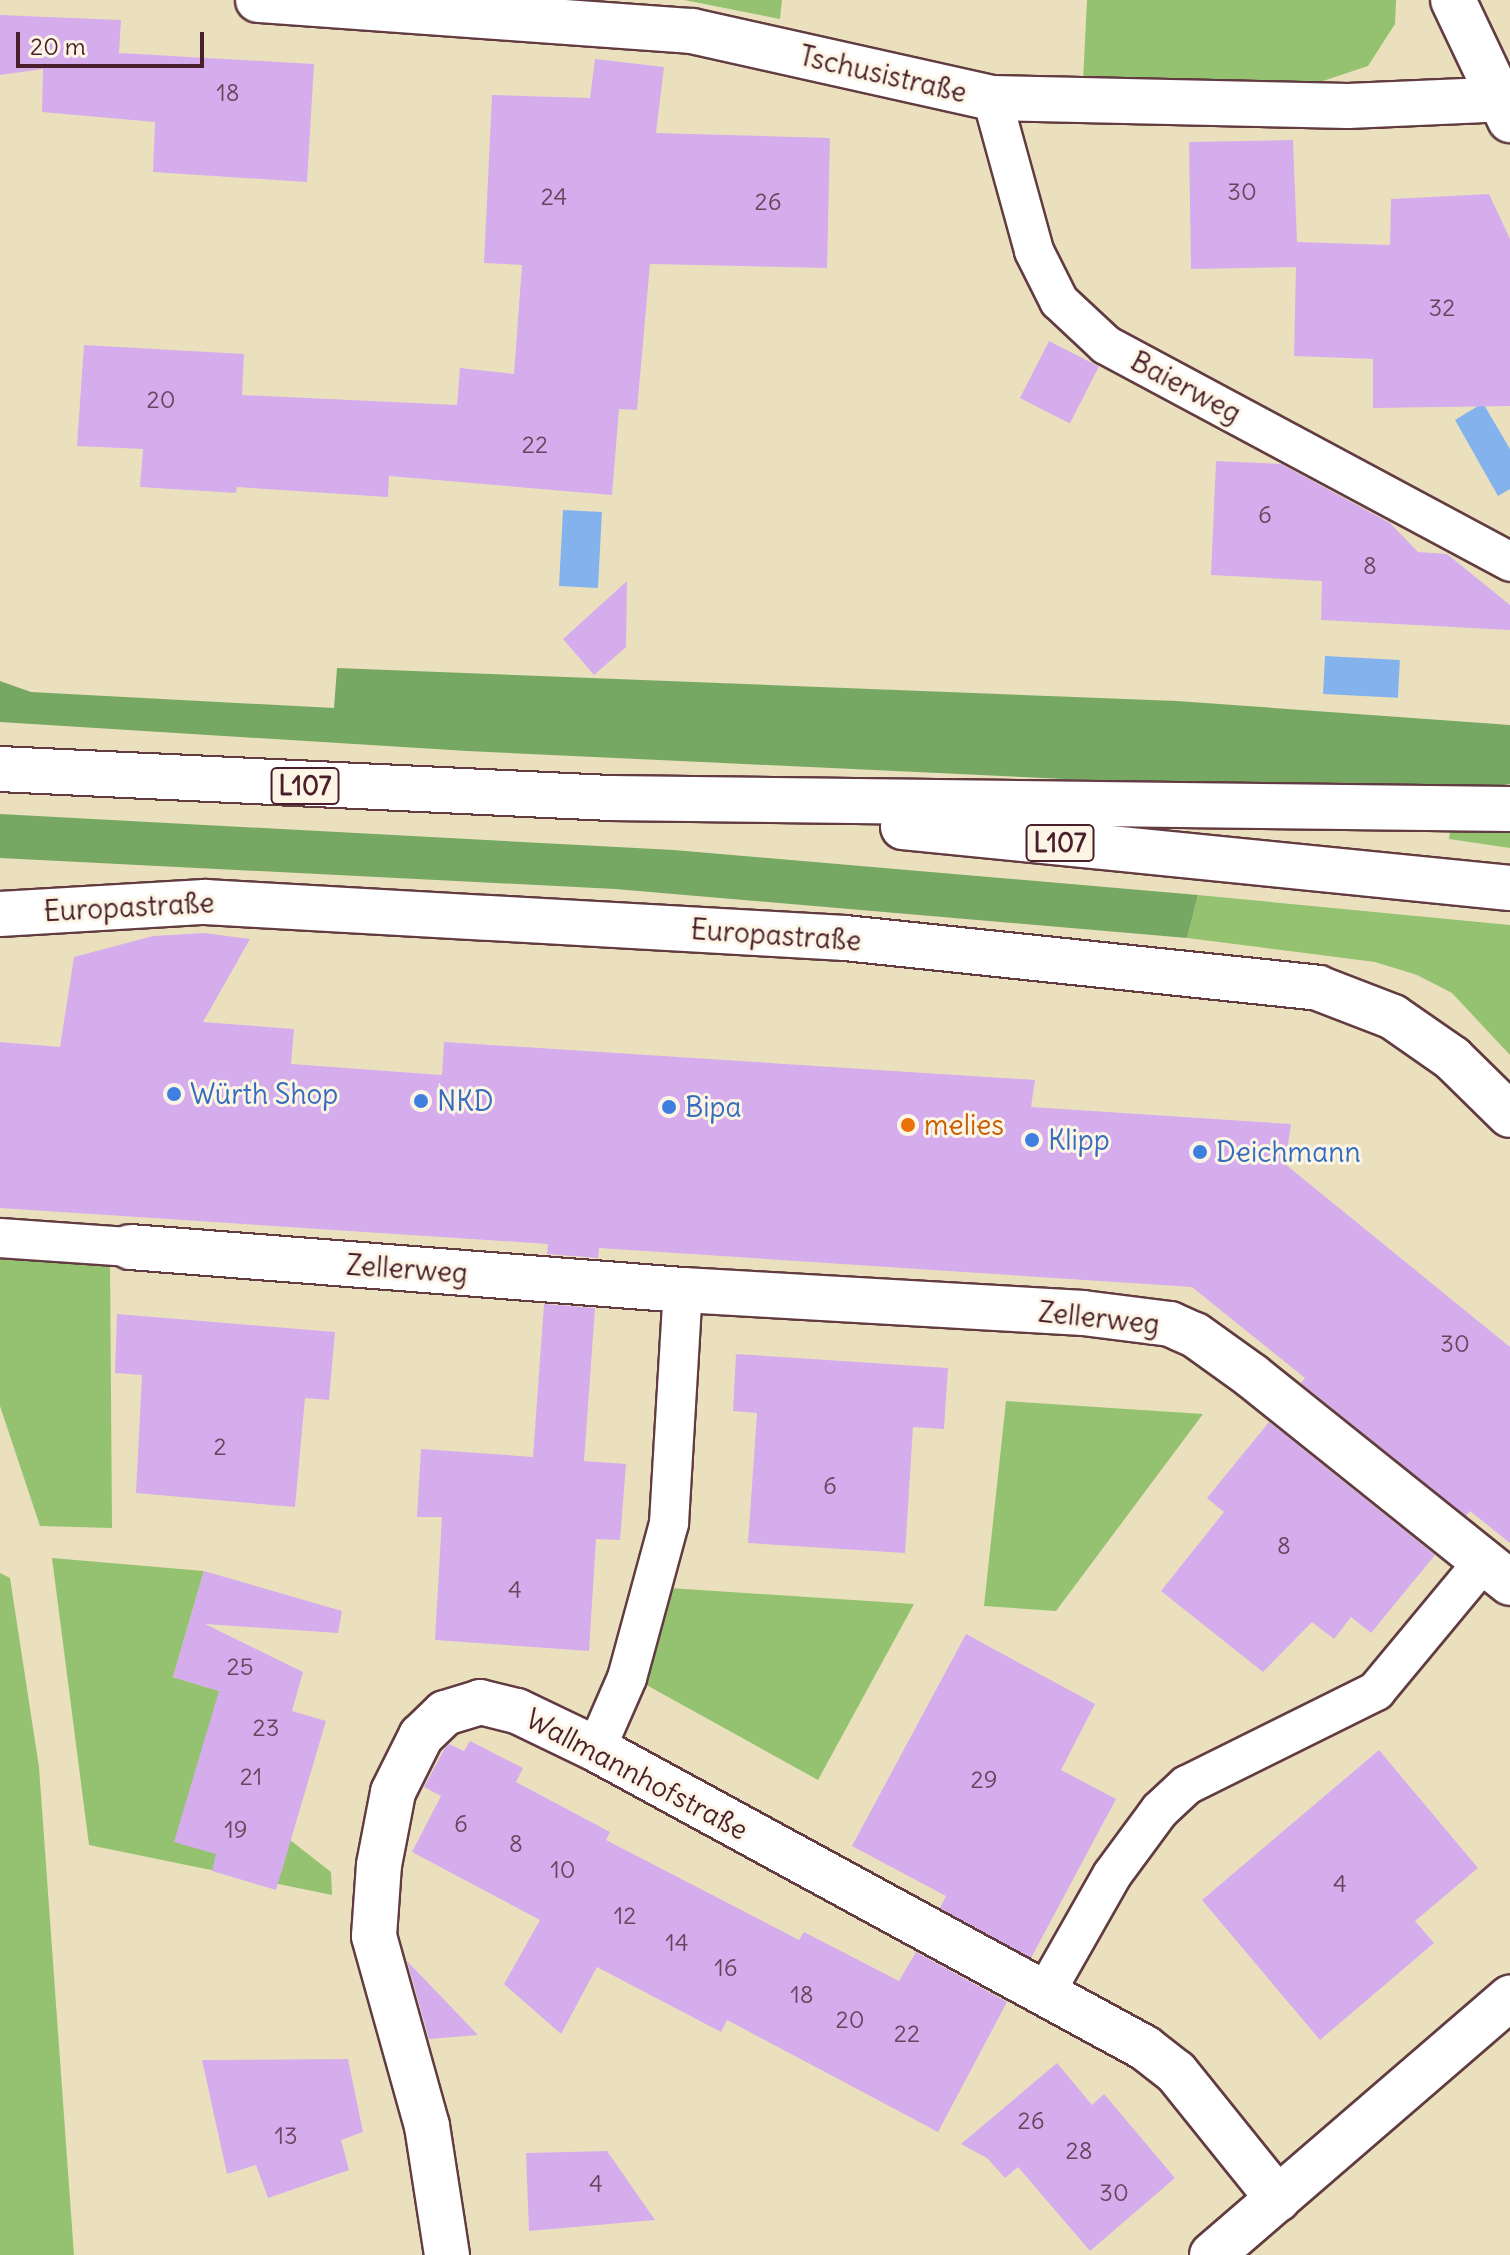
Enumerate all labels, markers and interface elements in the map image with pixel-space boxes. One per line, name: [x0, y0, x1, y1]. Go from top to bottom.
scale bar: [20, 16, 208, 66]
text: 20 m: [30, 31, 86, 61]
street label: Tschusistraße: [796, 38, 970, 110]
house number: 18: [216, 79, 240, 107]
house number: 30: [1227, 178, 1257, 206]
house number: 24: [541, 183, 567, 211]
house number: 26: [755, 188, 781, 216]
house number: 32: [1429, 294, 1455, 322]
street label: Baierweg: [1125, 344, 1247, 430]
house number: 20: [147, 386, 175, 414]
house number: 22: [522, 431, 548, 459]
house number: 6: [1258, 501, 1272, 529]
house number: 8: [1363, 552, 1377, 580]
road number: L107: [269, 764, 341, 808]
road number: L107: [1024, 821, 1096, 865]
street label: Europastraße: [43, 886, 215, 928]
street label: Europastraße: [690, 912, 862, 958]
place label: Würth Shop: [190, 1077, 338, 1111]
place label: NKD: [437, 1084, 494, 1118]
marker: Würth Shop: [165, 1085, 183, 1103]
place label: Bipa: [685, 1090, 742, 1124]
marker: NKD: [412, 1092, 430, 1110]
marker: Bipa: [660, 1098, 678, 1116]
place label: melies: [924, 1108, 1004, 1142]
marker: melies: [899, 1116, 917, 1134]
place label: Klipp: [1048, 1123, 1110, 1157]
marker: Klipp: [1023, 1131, 1041, 1149]
place label: Deichmann: [1216, 1135, 1361, 1169]
marker: Deichmann: [1191, 1143, 1209, 1161]
street label: Zellerweg: [345, 1248, 469, 1290]
street label: Zellerweg: [1037, 1295, 1161, 1341]
house number: 30: [1440, 1330, 1470, 1358]
house number: 2: [213, 1433, 227, 1461]
house number: 6: [823, 1472, 837, 1500]
house number: 8: [1277, 1532, 1291, 1560]
house number: 4: [508, 1576, 522, 1604]
house number: 25: [227, 1653, 253, 1681]
street label: Wallmannhofstraße: [520, 1701, 754, 1847]
house number: 23: [253, 1714, 279, 1742]
house number: 21: [240, 1763, 262, 1791]
house number: 29: [971, 1766, 997, 1794]
house number: 6: [454, 1810, 468, 1838]
house number: 19: [224, 1816, 248, 1844]
house number: 8: [509, 1830, 523, 1858]
house number: 10: [550, 1856, 576, 1884]
house number: 4: [1333, 1870, 1347, 1898]
house number: 12: [614, 1902, 636, 1930]
house number: 14: [665, 1929, 689, 1957]
house number: 16: [714, 1954, 738, 1982]
house number: 18: [790, 1981, 814, 2009]
house number: 20: [836, 2006, 864, 2034]
house number: 22: [894, 2020, 920, 2048]
house number: 26: [1018, 2107, 1044, 2135]
house number: 13: [274, 2122, 298, 2150]
house number: 28: [1066, 2137, 1092, 2165]
house number: 4: [589, 2170, 603, 2198]
house number: 30: [1099, 2179, 1129, 2207]

